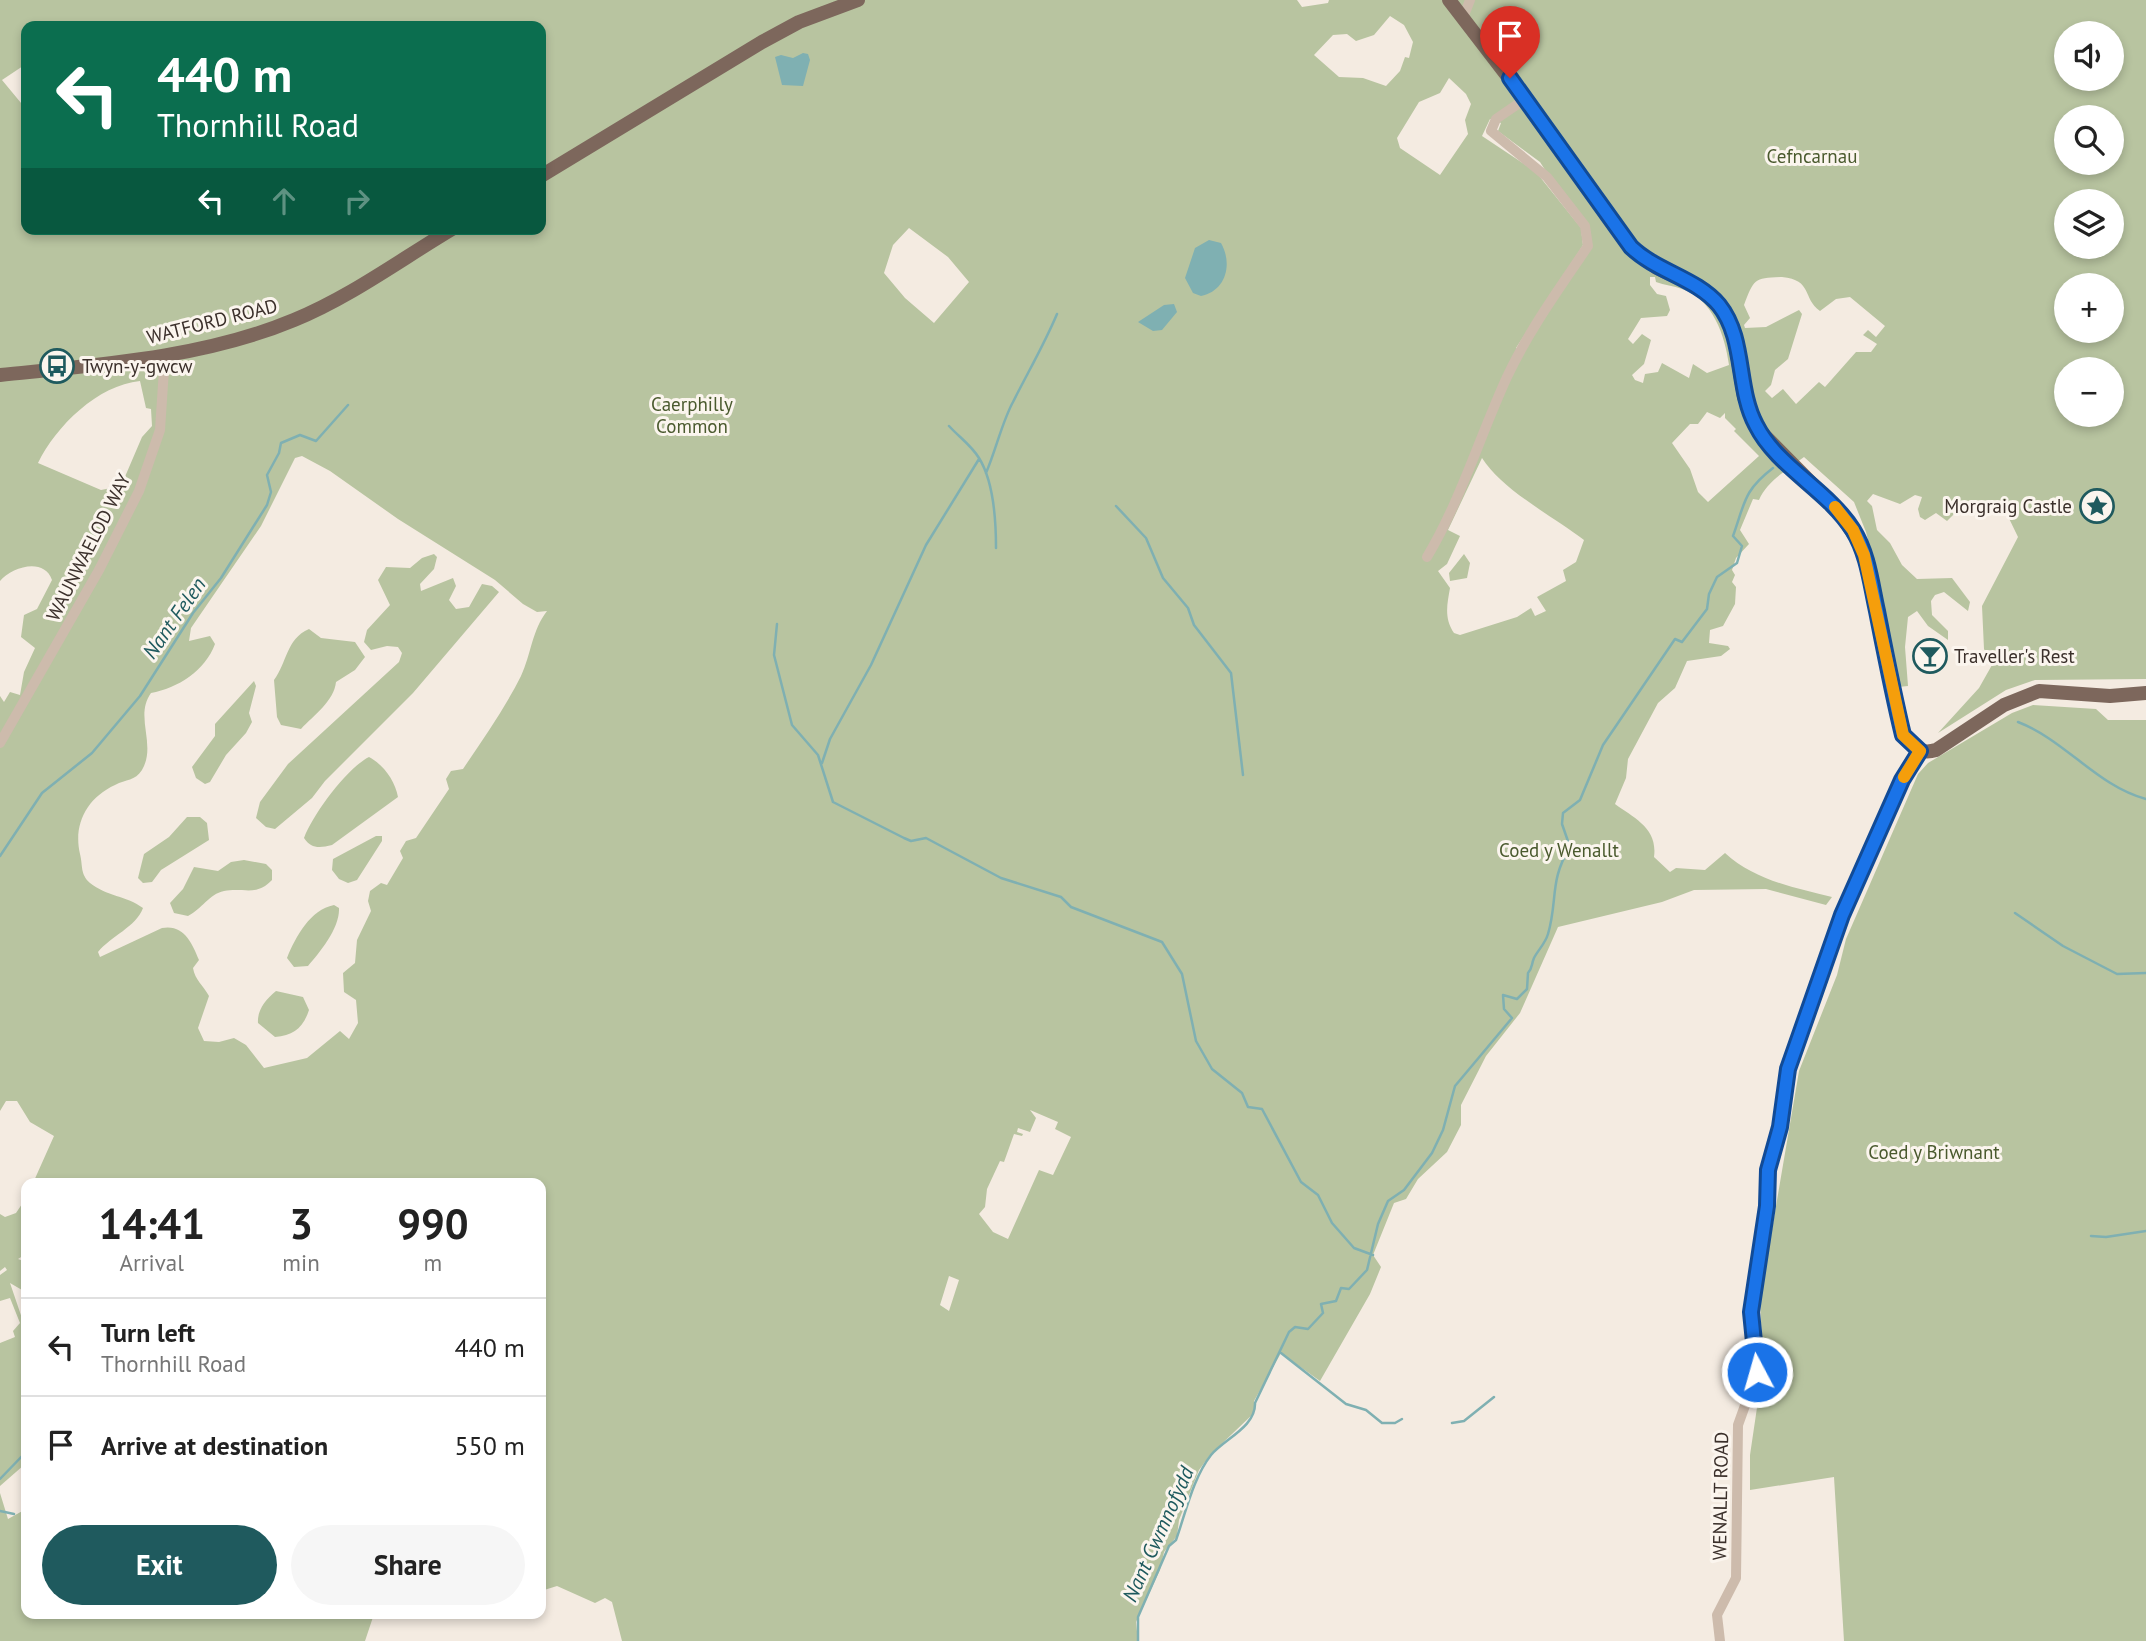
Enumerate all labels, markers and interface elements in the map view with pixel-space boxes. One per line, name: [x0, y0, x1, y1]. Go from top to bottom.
pin: [1480, 6, 1540, 78]
icon: arrive: [1491, 17, 1529, 55]
map controls: [2054, 21, 2124, 427]
button: sound: [2054, 21, 2124, 91]
text: 440 m: [157, 42, 292, 106]
icon: left: [42, 49, 133, 140]
text: Thornhill Road: [157, 104, 359, 146]
button: search: [2054, 105, 2124, 175]
park label: Cefncarnau: [1767, 144, 1857, 168]
icon: left: [192, 182, 230, 220]
icon: ahead: [265, 182, 303, 220]
icon: right: [338, 182, 376, 220]
button: layers: [2054, 189, 2124, 259]
button: +: [2054, 273, 2124, 343]
street label: WATFORD ROAD: [144, 293, 280, 349]
bus stop icon: Twyn-y-gwcw: [38, 347, 76, 385]
place label: Twyn-y-gwcw: [82, 354, 193, 378]
button: −: [2054, 357, 2124, 427]
park label: Caerphilly Common: [651, 392, 733, 438]
street label: WAUNWAELOD WAY: [40, 469, 136, 625]
place icon: Morgraig Castle: [2078, 487, 2116, 525]
place label: Morgraig Castle: [1944, 494, 2072, 518]
water label: Nant Felen: [136, 572, 212, 664]
bar icon: Traveller's Rest: [1911, 637, 1949, 675]
place label: Traveller's Rest: [1954, 644, 2075, 668]
park label: Coed y Wenallt: [1499, 838, 1619, 862]
park label: Coed y Briwnant: [1868, 1140, 2000, 1164]
text: 14:41: [98, 1196, 205, 1251]
text: 3: [289, 1196, 313, 1251]
text: 990: [397, 1196, 469, 1251]
text: Arrival: [119, 1248, 184, 1277]
text: min: [282, 1248, 320, 1277]
text: m: [424, 1248, 442, 1277]
text: Turn left: [101, 1316, 195, 1349]
icon: left: [42, 1328, 80, 1366]
text: 440 m: [454, 1331, 525, 1364]
position arrow: [1720, 1335, 1794, 1409]
text: Thornhill Road: [101, 1349, 246, 1378]
icon: arrive: [42, 1426, 80, 1464]
text: Arrive at destination: [101, 1429, 328, 1462]
text: 550 m: [454, 1429, 525, 1462]
street label: WENALLT ROAD: [1707, 1432, 1733, 1560]
water label: Nant Cwmnofydd: [1116, 1461, 1200, 1606]
button: Exit: [42, 1525, 277, 1605]
button: Share: [291, 1525, 525, 1605]

